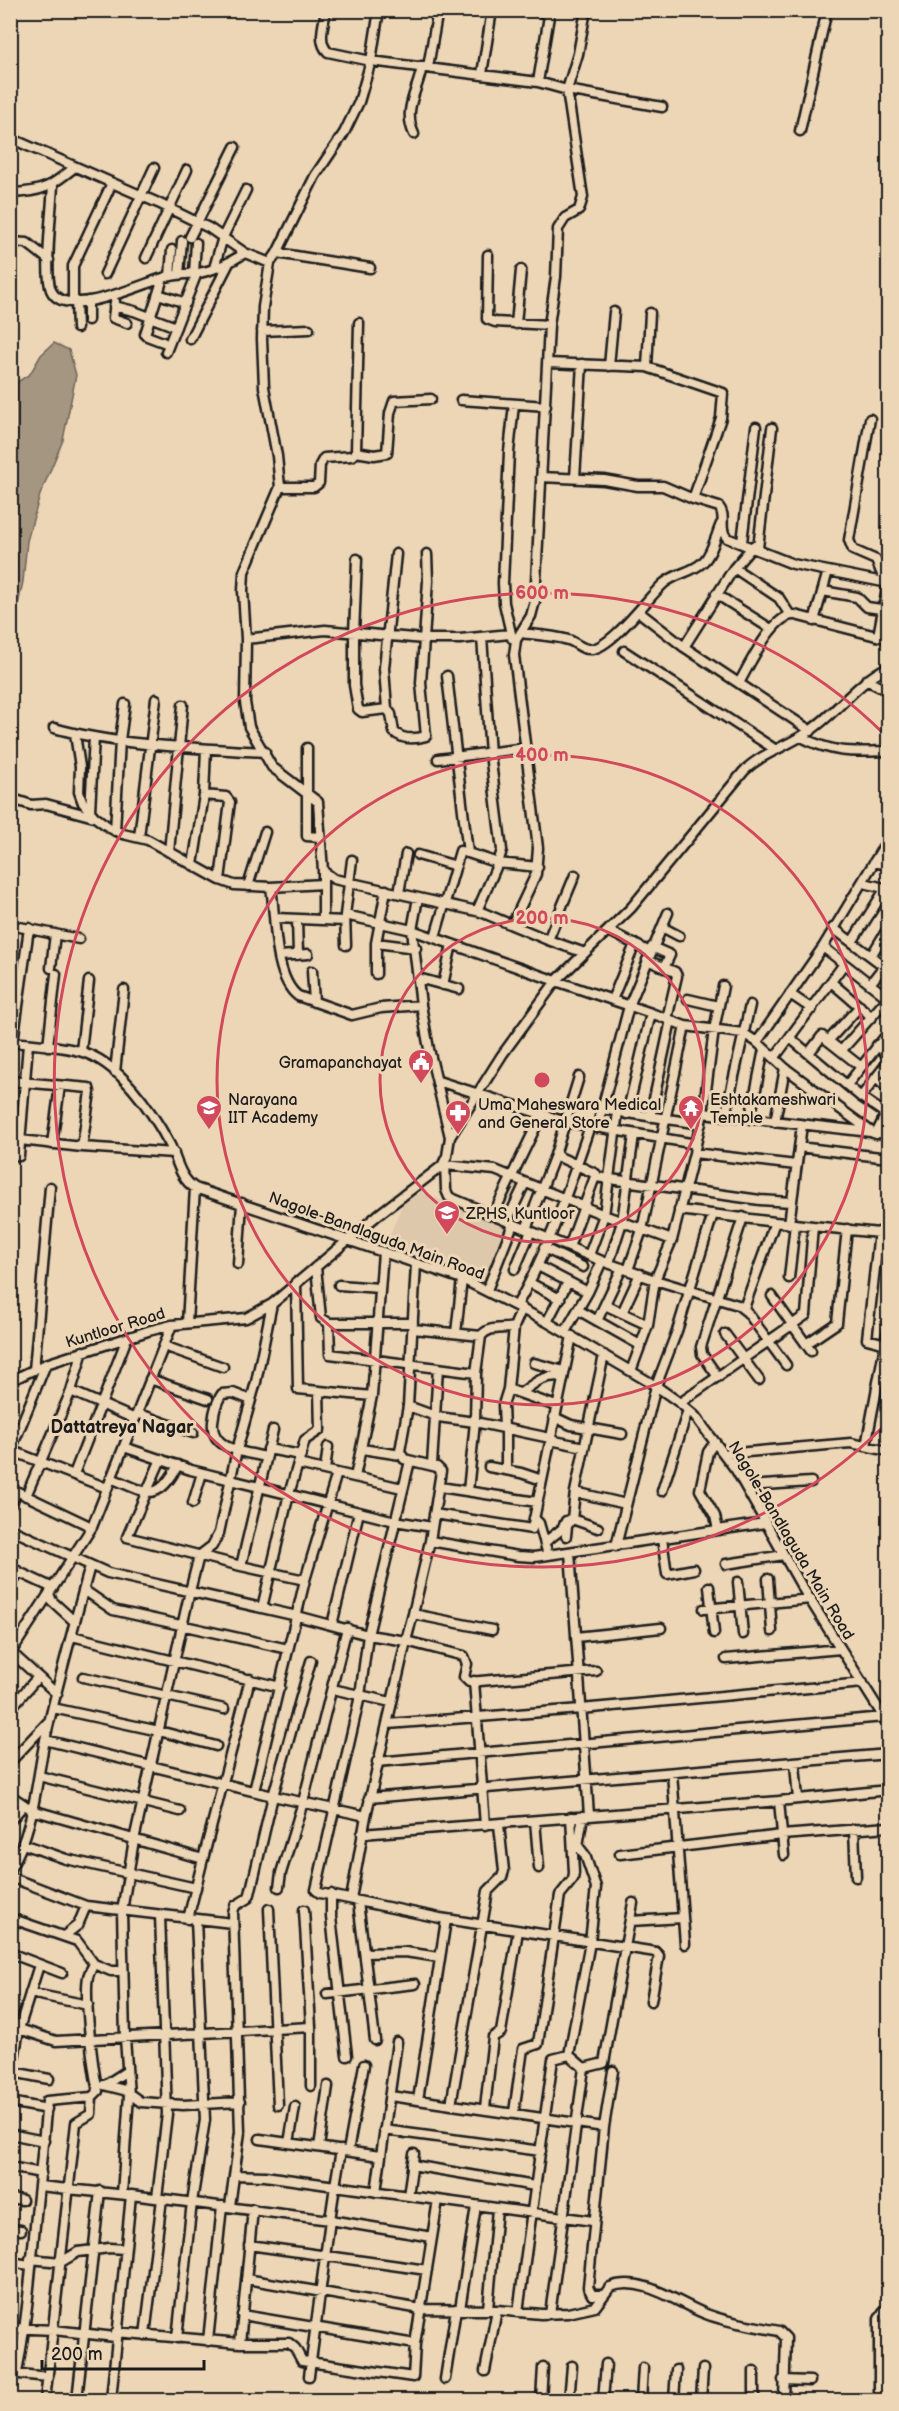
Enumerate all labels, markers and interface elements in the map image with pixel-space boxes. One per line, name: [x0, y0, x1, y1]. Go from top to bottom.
text: 600 m: [515, 583, 569, 604]
text: 400 m: [515, 745, 569, 766]
text: 200 m: [515, 908, 569, 929]
public building icon: Gramapanchayat: [406, 1047, 436, 1085]
place label: Gramapanchayat: [279, 1054, 402, 1073]
centre of rings: [532, 1070, 552, 1090]
place label: Narayana IIT Academy: [228, 1091, 319, 1128]
place label: Eshtakameshwari Temple: [710, 1091, 836, 1128]
school or university icon: Narayana IIT Academy: [194, 1093, 224, 1131]
temple icon: Eshtakameshwari Temple: [676, 1093, 706, 1131]
place label: Uma Maheswara Medical and General Store: [478, 1096, 661, 1133]
pharmacy icon: Uma Maheswara Medical and General Store: [443, 1098, 473, 1136]
street label: Nagole-Bandlaguda Main Road: [266, 1188, 487, 1284]
school or university icon: ZPHS, Kuntloor: [432, 1198, 462, 1236]
place label: ZPHS, Kuntloor: [465, 1205, 575, 1224]
street label: Kuntloor Road: [63, 1304, 168, 1353]
district label: Dattatreya Nagar: [51, 1417, 194, 1438]
street label: Nagole-Bandlaguda Main Road: [724, 1438, 858, 1644]
scale bar: [42, 2333, 204, 2371]
text: 200 m: [51, 2344, 103, 2365]

